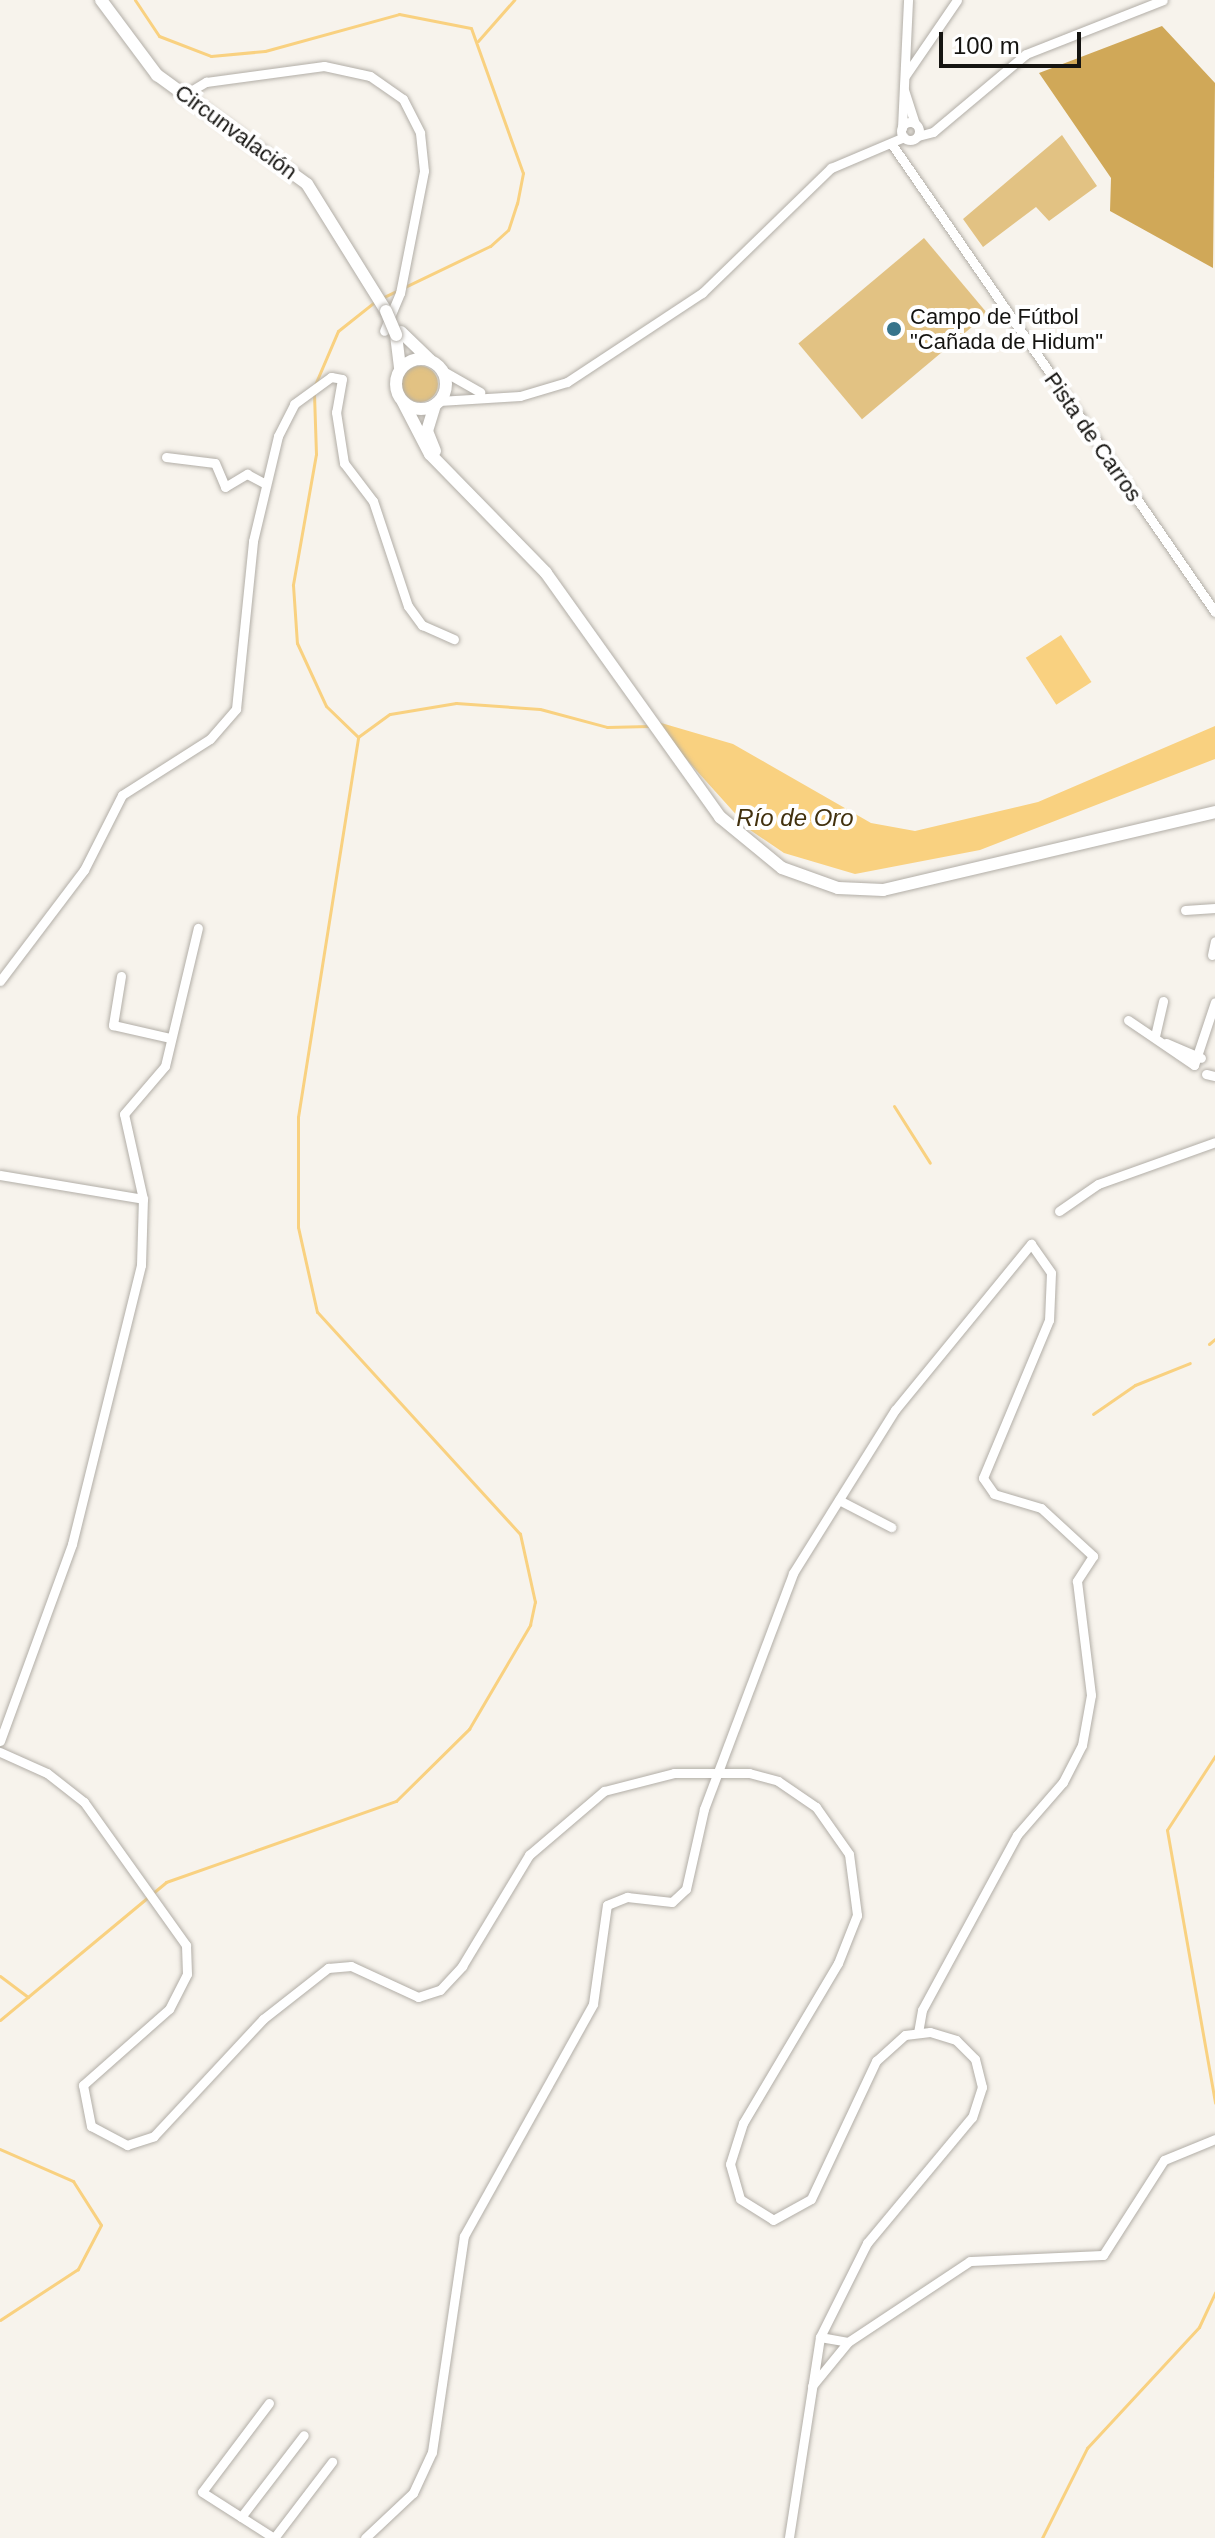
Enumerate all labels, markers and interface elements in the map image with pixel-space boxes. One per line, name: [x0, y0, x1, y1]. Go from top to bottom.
scale bar: [943, 16, 1085, 66]
text: 100 m: [953, 32, 1020, 59]
street label: Circunvalación: [170, 79, 302, 185]
place label: Campo de Fútbol "Cañada de Hidum": [910, 303, 1103, 354]
marker: Campo de Fútbol "Cañada de Hidum": [885, 320, 903, 338]
street label: Pista de Carros: [1039, 367, 1147, 507]
water label: Río de Oro: [736, 804, 854, 832]

